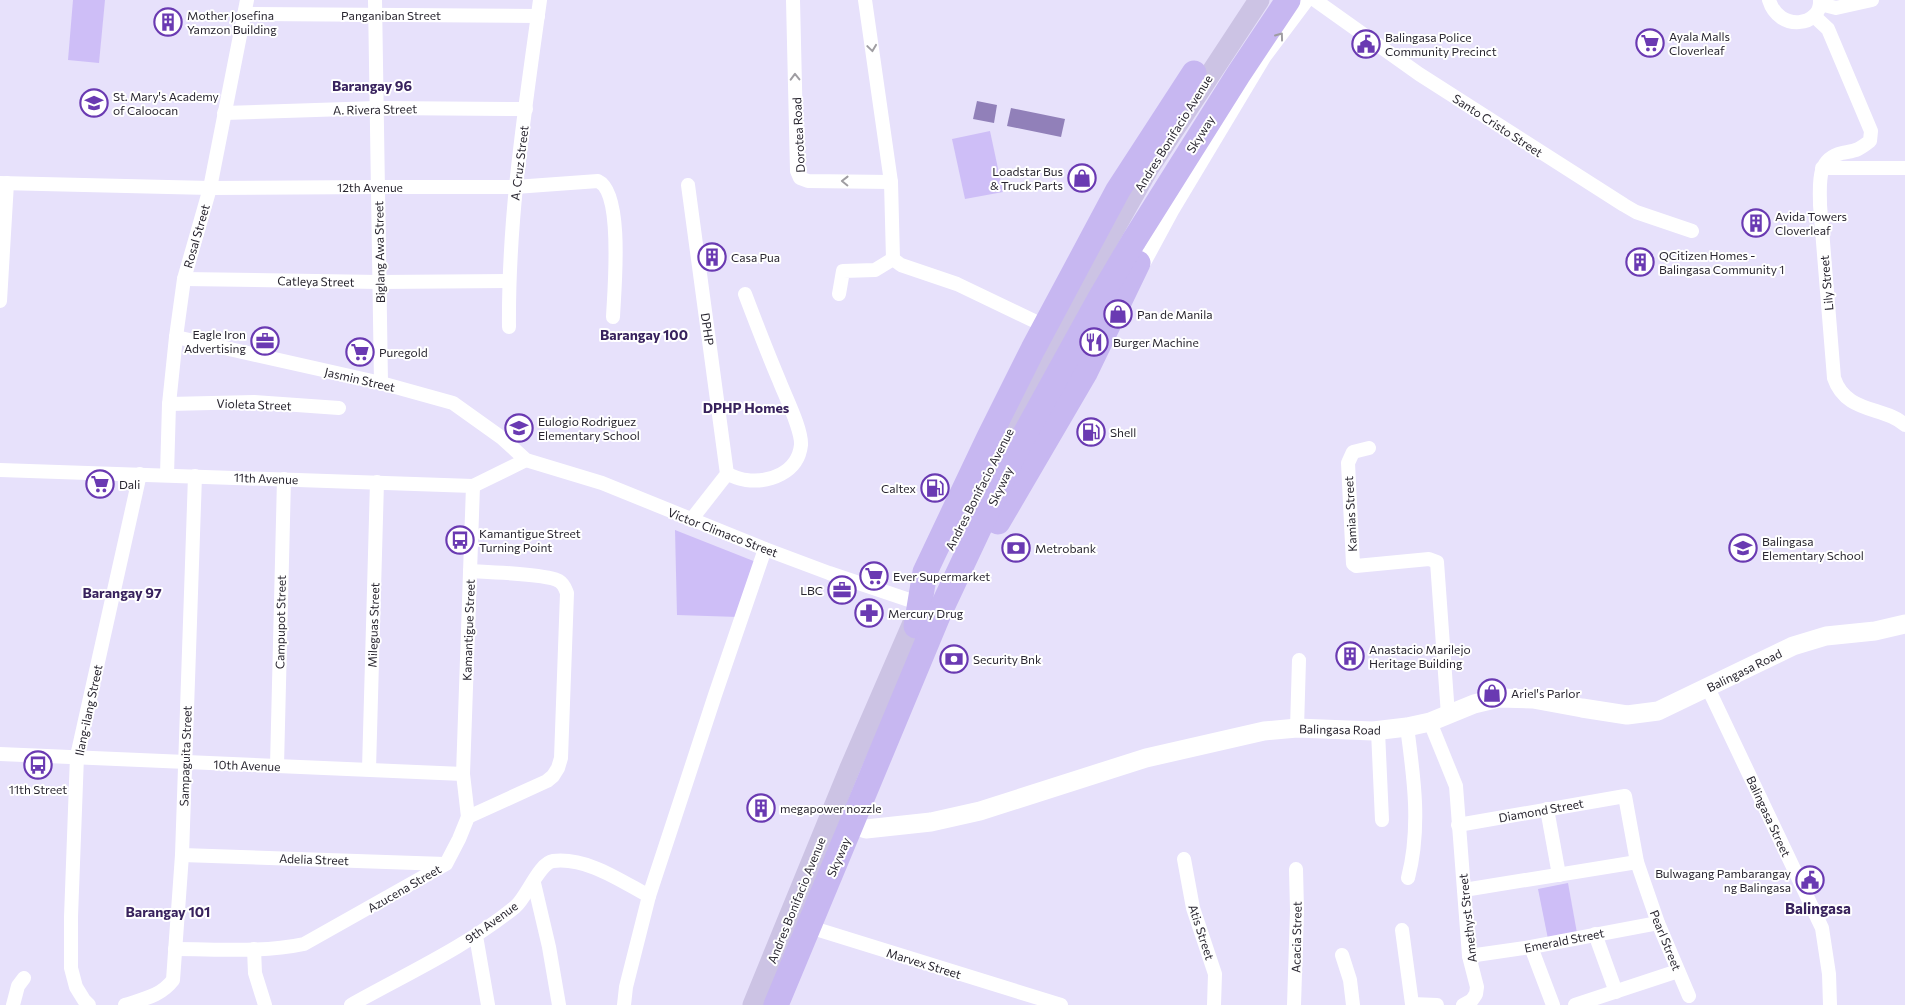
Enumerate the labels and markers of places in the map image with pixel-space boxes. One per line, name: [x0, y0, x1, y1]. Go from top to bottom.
building icon: Mother Josefina Yamzon Building: [153, 7, 183, 37]
place label: Mother Josefina Yamzon Building: [187, 8, 277, 36]
supermarket icon: Ayala Malls Cloverleaf: [1635, 28, 1665, 58]
public building icon: Balingasa Police Community Precinct: [1351, 29, 1381, 59]
place label: Ayala Malls Cloverleaf: [1669, 29, 1730, 57]
place label: Balingasa Police Community Precinct: [1385, 30, 1497, 58]
school or university icon: St. Mary's Academy of Caloocan: [79, 88, 109, 118]
place label: St. Mary's Academy of Caloocan: [113, 89, 219, 117]
shop icon: Loadstar Bus & Truck Parts: [1067, 163, 1097, 193]
place label: Loadstar Bus & Truck Parts: [990, 164, 1063, 192]
building icon: Avida Towers Cloverleaf: [1741, 208, 1771, 238]
place label: Avida Towers Cloverleaf: [1775, 209, 1847, 237]
building icon: Casa Pua: [697, 242, 727, 272]
building icon: QCitizen Homes - Balingasa Community 1: [1625, 247, 1655, 277]
place label: QCitizen Homes - Balingasa Community 1: [1659, 248, 1784, 276]
place label: Casa Pua: [731, 250, 780, 264]
shop icon: Pan de Manila: [1103, 299, 1133, 329]
place label: Pan de Manila: [1137, 307, 1212, 321]
office icon: Eagle Iron Advertising: [250, 326, 280, 356]
place label: Eagle Iron Advertising: [184, 327, 246, 355]
restaurant icon: Burger Machine: [1079, 327, 1109, 357]
place label: Burger Machine: [1113, 335, 1199, 349]
supermarket icon: Puregold: [345, 337, 375, 367]
place label: Puregold: [379, 345, 428, 359]
school or university icon: Eulogio Rodriguez Elementary School: [504, 413, 534, 443]
place label: Eulogio Rodriguez Elementary School: [538, 414, 640, 442]
fuel station icon: Shell: [1076, 417, 1106, 447]
place label: Shell: [1110, 425, 1136, 439]
supermarket icon: Dali: [85, 469, 115, 499]
fuel station icon: Caltex: [920, 473, 950, 503]
place label: Dali: [119, 477, 140, 491]
place label: Caltex: [881, 481, 917, 495]
bus stop icon: Kamantigue Street Turning Point: [445, 525, 475, 555]
place label: Kamantigue Street Turning Point: [479, 526, 581, 554]
bank icon: Metrobank: [1001, 533, 1031, 563]
school or university icon: Balingasa Elementary School: [1728, 533, 1758, 563]
place label: Balingasa Elementary School: [1762, 534, 1864, 562]
place label: Metrobank: [1035, 541, 1097, 555]
supermarket icon: Ever Supermarket: [859, 561, 889, 591]
place label: Ever Supermarket: [893, 569, 990, 583]
office icon: LBC: [827, 575, 857, 605]
place label: LBC: [800, 583, 823, 597]
pharmacy icon: Mercury Drug: [854, 598, 884, 628]
place label: Mercury Drug: [888, 606, 964, 620]
building icon: Anastacio Marilejo Heritage Building: [1335, 641, 1365, 671]
place label: Anastacio Marilejo Heritage Building: [1369, 642, 1471, 670]
bank icon: Security Bnk: [939, 644, 969, 674]
place label: Security Bnk: [973, 652, 1042, 666]
shop icon: Ariel's Parlor: [1477, 678, 1507, 708]
place label: Ariel's Parlor: [1511, 686, 1581, 700]
bus stop icon: 11th Street: [23, 750, 53, 780]
place label: 11th Street: [9, 782, 67, 796]
building icon: megapower nozzle: [746, 793, 776, 823]
place label: megapower nozzle: [780, 801, 882, 815]
public building icon: Bulwagang Pambarangay ng Balingasa: [1795, 865, 1825, 895]
place label: Bulwagang Pambarangay ng Balingasa: [1655, 866, 1791, 894]

